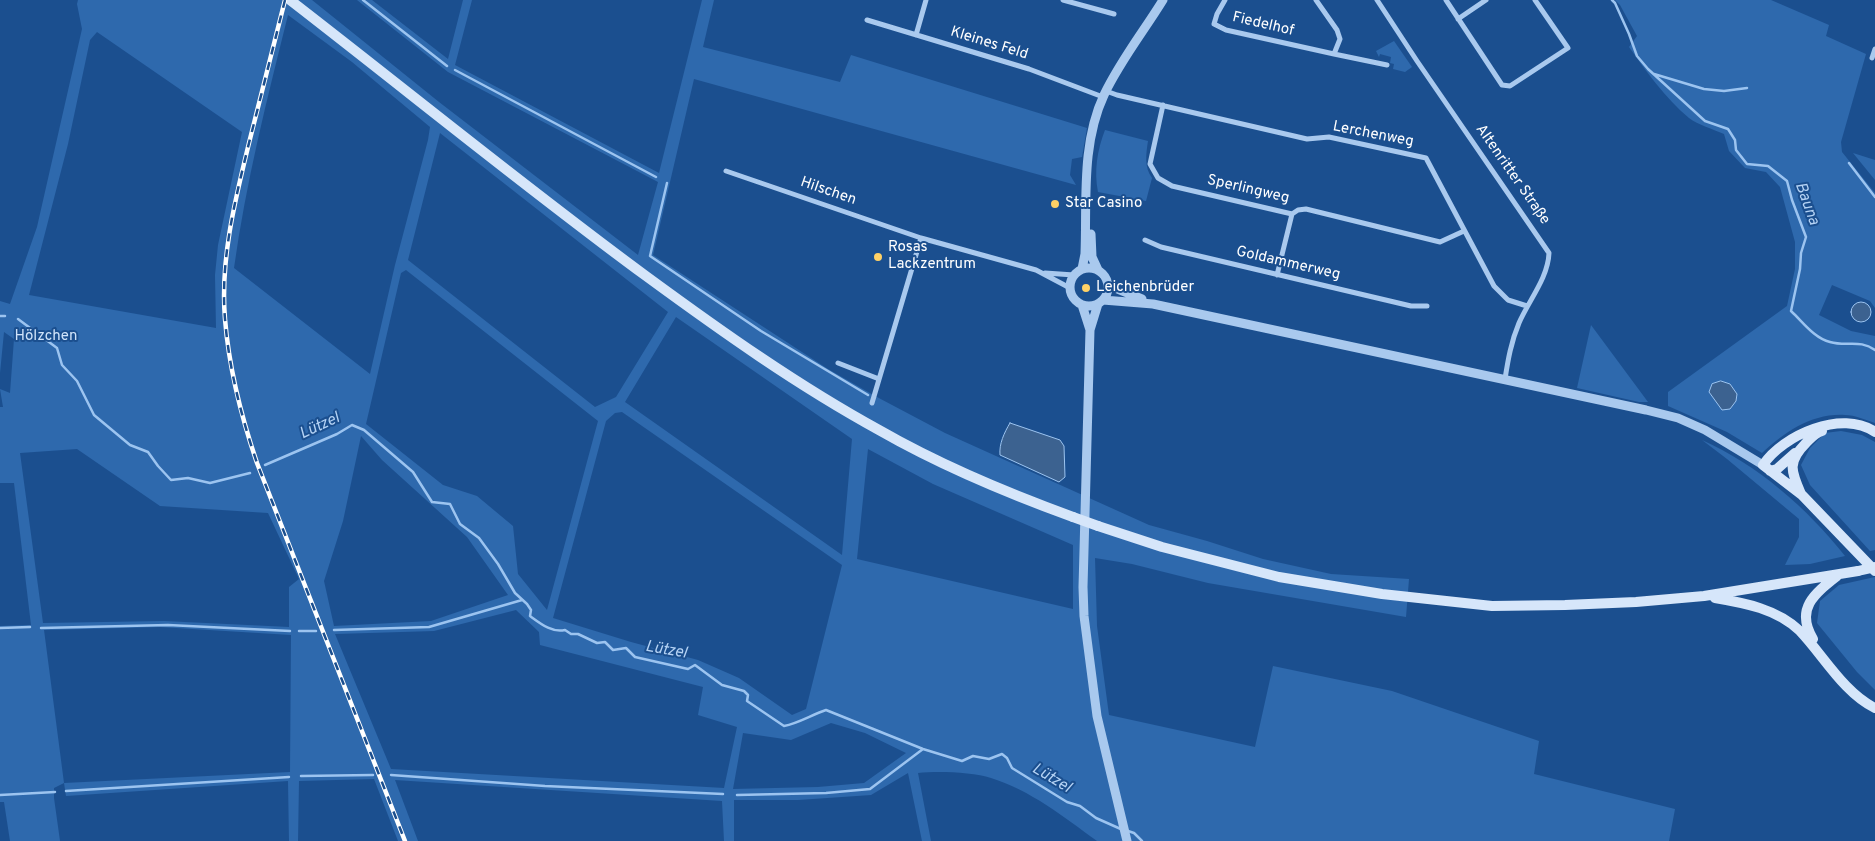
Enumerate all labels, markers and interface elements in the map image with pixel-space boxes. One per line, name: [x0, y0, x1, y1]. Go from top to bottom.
street label: Fiedelhof: [1230, 9, 1296, 41]
street label: Kleines Feld: [948, 24, 1030, 64]
street label: Lerchenweg: [1331, 118, 1415, 152]
street label: Altenritter Straße: [1471, 121, 1553, 229]
street label: Sperlingweg: [1205, 172, 1291, 208]
street label: Hilschen: [798, 174, 858, 210]
water label: Bauna: [1789, 180, 1823, 228]
place label: Star Casino: [1065, 195, 1142, 213]
marker: Star Casino: [1049, 198, 1061, 210]
place label: Rosas Lackzentrum: [888, 239, 976, 274]
street label: Goldammerweg: [1234, 243, 1342, 285]
marker: Rosas Lackzentrum: [872, 251, 884, 263]
place label: Leichenbrüder: [1096, 279, 1194, 297]
marker: Leichenbrüder: [1080, 282, 1092, 294]
park label: Hölzchen: [14, 328, 78, 346]
water label: Lützel: [297, 409, 343, 445]
water label: Lützel: [644, 638, 688, 664]
water label: Lützel: [1028, 760, 1074, 798]

